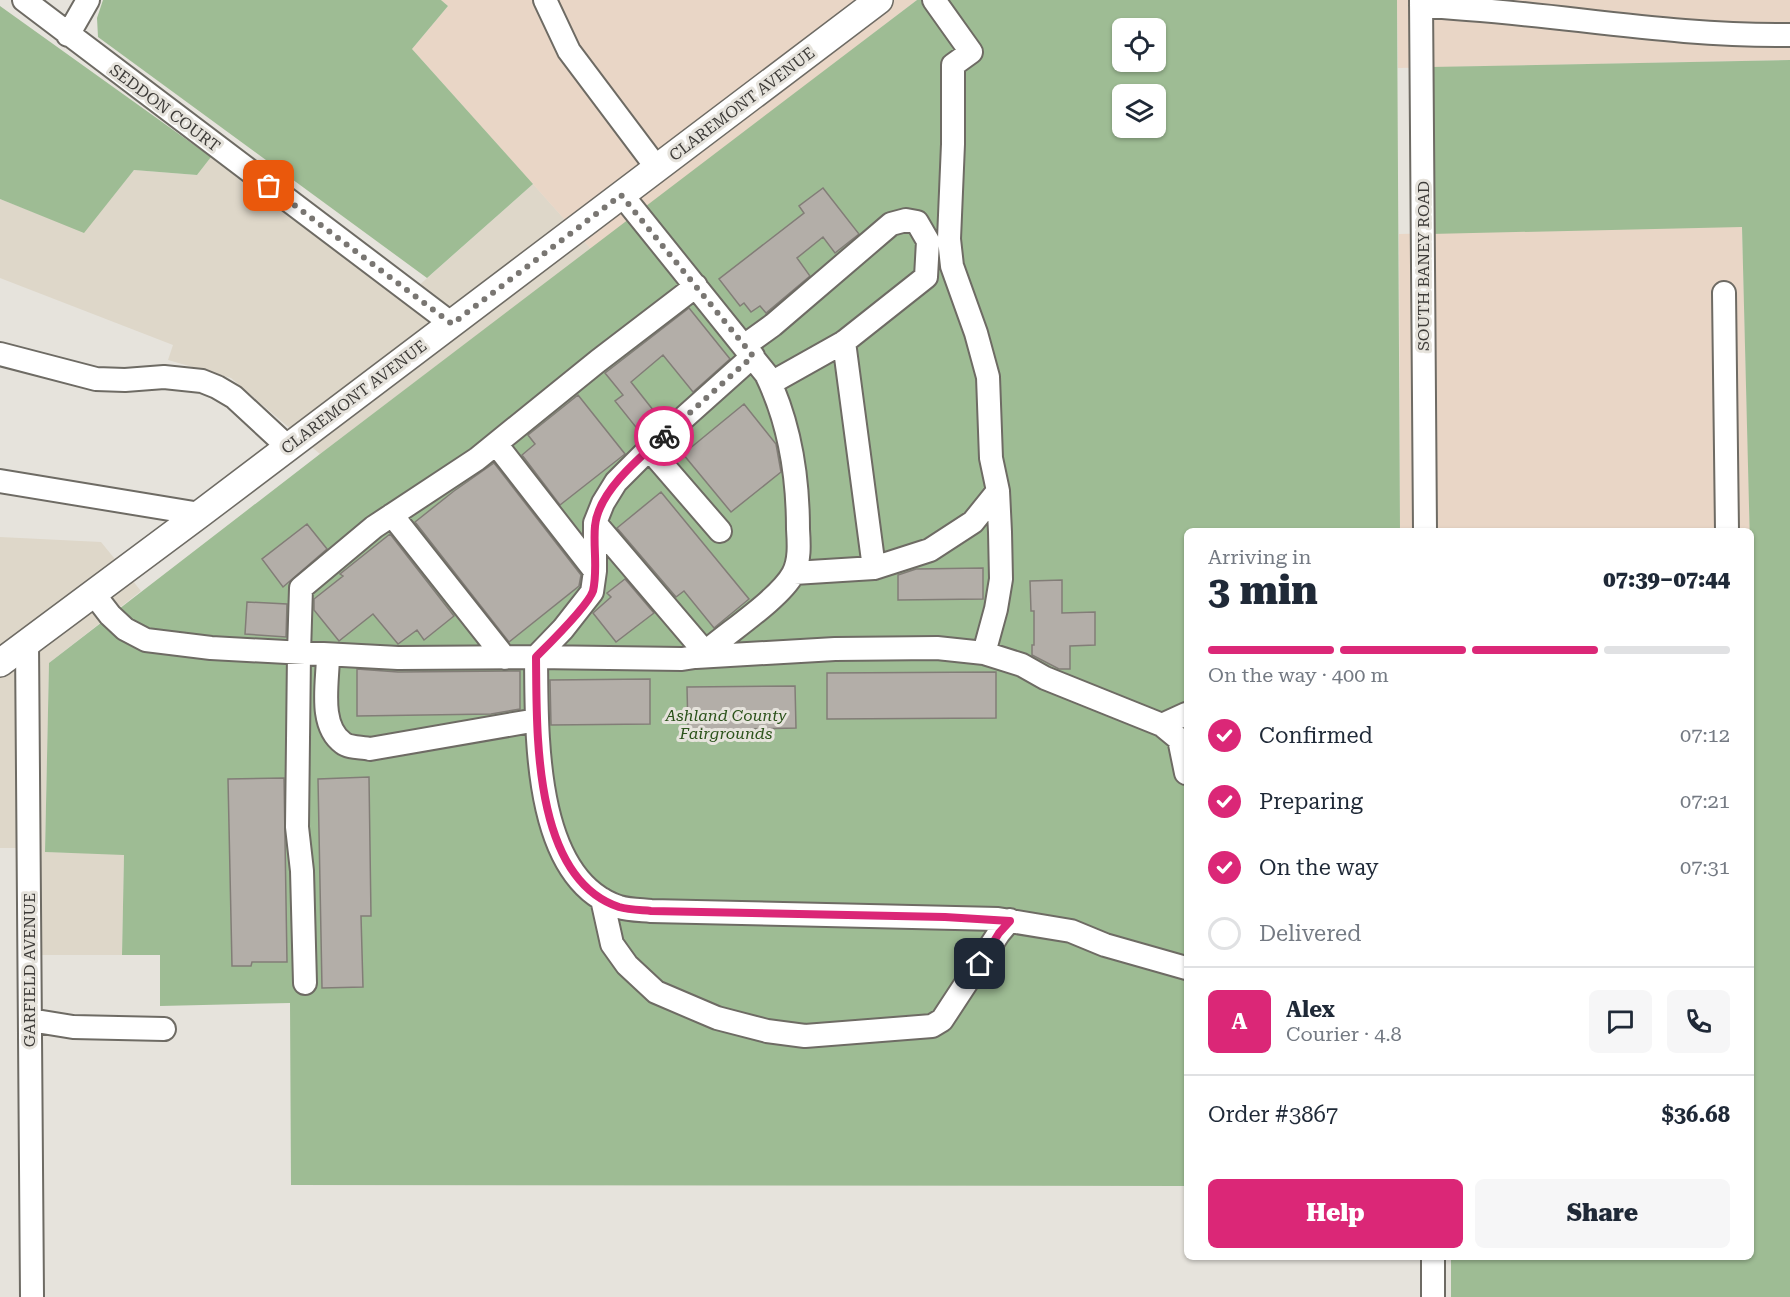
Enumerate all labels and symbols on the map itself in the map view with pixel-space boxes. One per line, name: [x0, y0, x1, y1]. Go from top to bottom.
street label: CLAREMONT AVENUE: [666, 43, 818, 165]
street label: SEDDON COURT: [106, 60, 224, 156]
pin: [243, 160, 294, 211]
street label: SOUTH BANEY ROAD: [1414, 181, 1433, 351]
street label: CLAREMONT AVENUE: [278, 336, 430, 458]
courier: [634, 406, 694, 466]
park label: Ashland County Fairgrounds: [665, 706, 787, 743]
street label: GARFIELD AVENUE: [20, 893, 39, 1047]
pin: [954, 938, 1005, 989]

